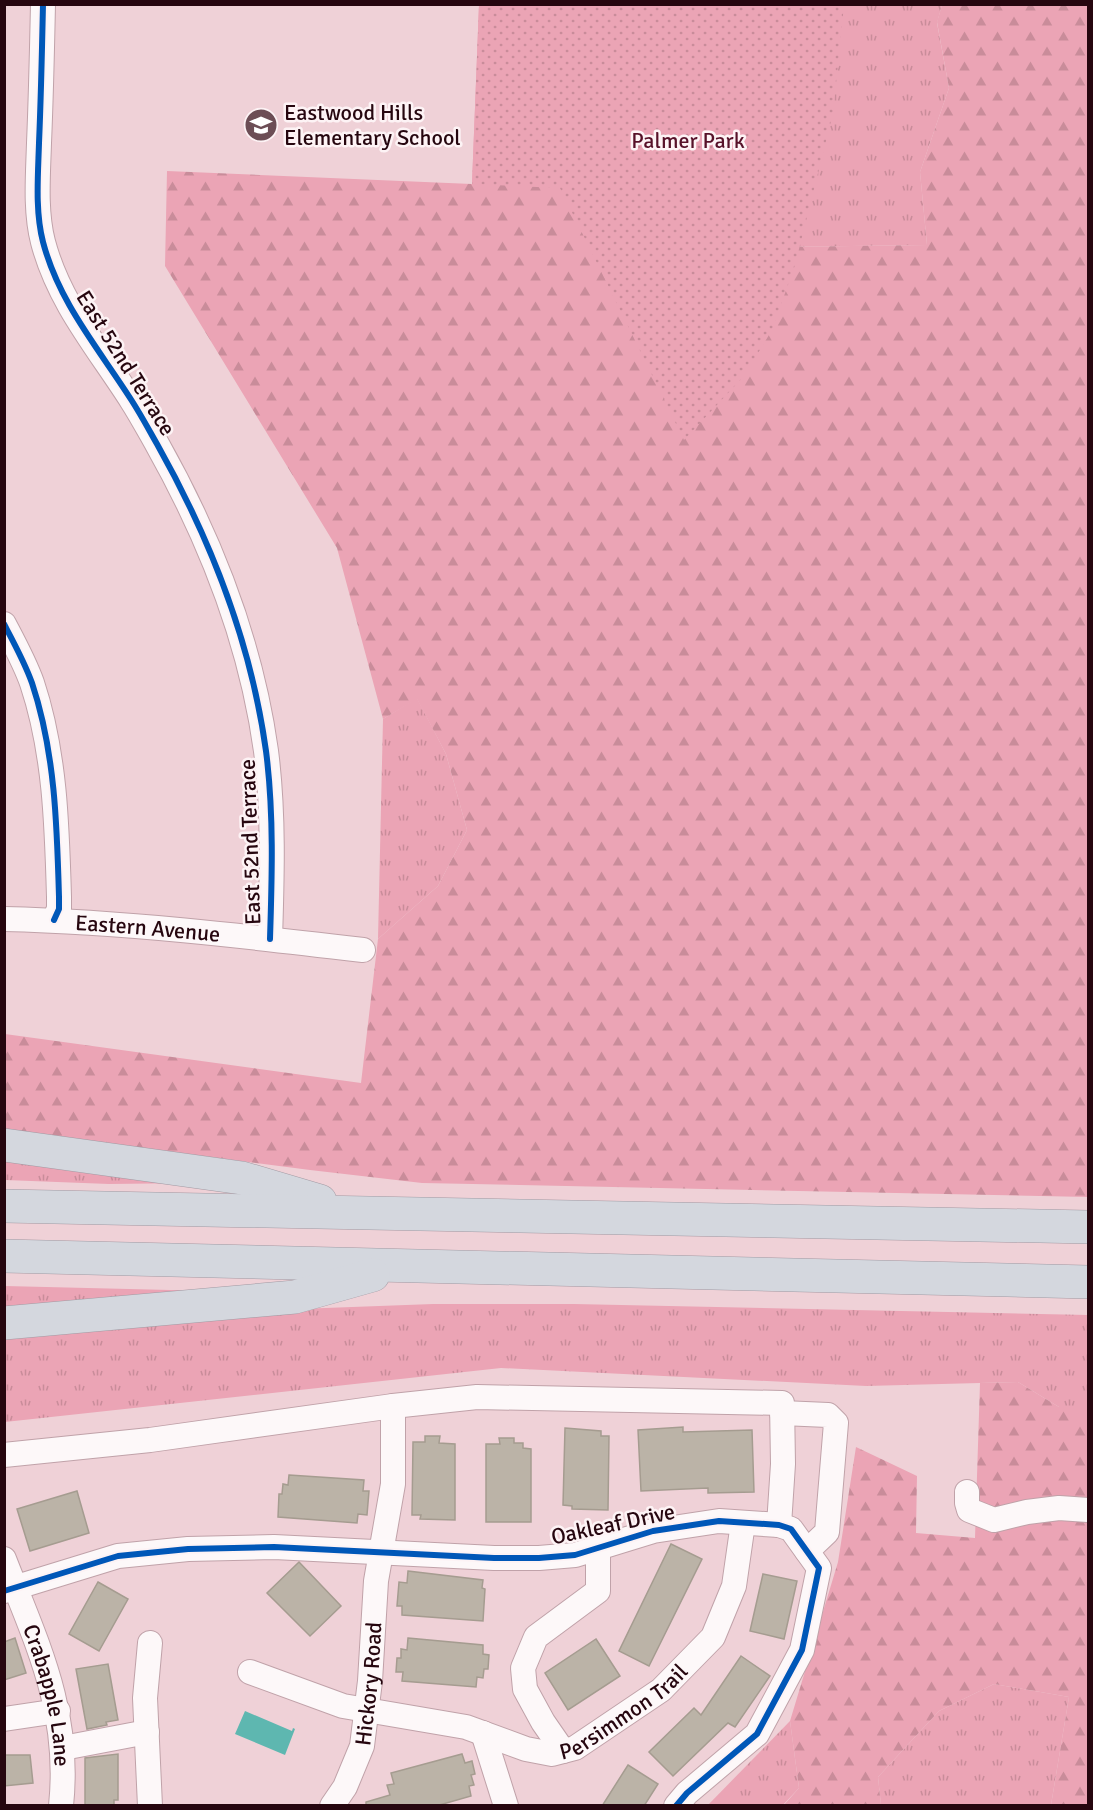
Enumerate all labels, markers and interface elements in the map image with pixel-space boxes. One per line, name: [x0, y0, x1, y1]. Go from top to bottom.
place label: Eastwood Hills Elementary School: [284, 99, 461, 151]
school or university icon: Eastwood Hills Elementary School: [243, 107, 279, 143]
park label: Palmer Park: [631, 127, 745, 154]
street label: East 52nd Terrace: [71, 285, 181, 441]
street label: East 52nd Terrace: [234, 758, 266, 926]
street label: Eastern Avenue: [74, 908, 222, 947]
street label: Oakleaf Drive: [549, 1498, 677, 1550]
street label: Crabapple Lane: [18, 1620, 76, 1767]
street label: Hickory Road: [349, 1621, 387, 1747]
street label: Persimmon Trail: [556, 1658, 693, 1765]

